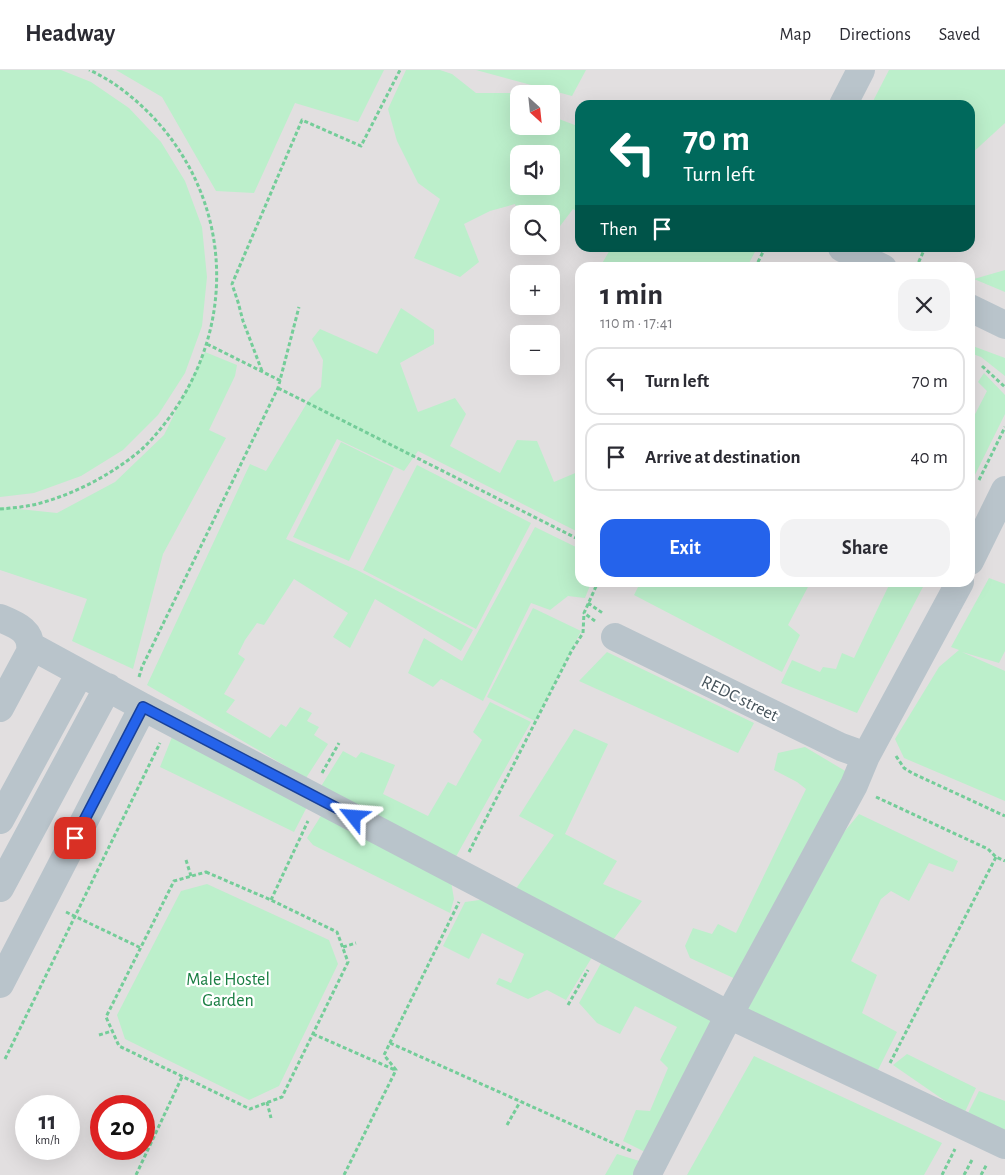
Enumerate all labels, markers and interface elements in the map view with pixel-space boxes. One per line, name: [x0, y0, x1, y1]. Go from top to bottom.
text: Headway: [25, 22, 115, 46]
text: Map: [780, 26, 811, 44]
text: Directions: [839, 26, 911, 44]
text: Saved: [939, 26, 980, 44]
north arrow: [510, 85, 560, 135]
map controls: [510, 85, 560, 375]
icon: left: [600, 120, 665, 185]
text: 70 m: [683, 122, 750, 157]
button: sound: [510, 145, 560, 195]
text: Turn left: [683, 163, 755, 185]
button: search: [510, 205, 560, 255]
icon: arrive: [648, 215, 676, 243]
text: Then: [600, 220, 638, 239]
button: +: [510, 265, 560, 315]
button: close: [898, 279, 950, 331]
text: 1 min: [600, 280, 663, 310]
text: 110 m · 17:41: [600, 315, 673, 331]
button: −: [510, 325, 560, 375]
icon: left: [602, 367, 630, 395]
text: Turn left: [645, 372, 709, 391]
text: 70 m: [912, 372, 948, 391]
icon: arrive: [602, 443, 630, 471]
text: Arrive at destination: [645, 448, 801, 467]
text: 40 m: [910, 448, 948, 467]
button: Exit: [600, 519, 770, 577]
button: Share: [780, 519, 950, 577]
street label: REDC street: [698, 673, 781, 725]
position arrow: [327, 790, 379, 842]
pin: [54, 817, 96, 859]
icon: arrive: [61, 824, 89, 852]
park label: Male Hostel Garden: [186, 971, 270, 1010]
speed limit sign: 20: [90, 1095, 155, 1160]
text: 11: [38, 1109, 57, 1134]
text: km/h: [35, 1134, 60, 1146]

